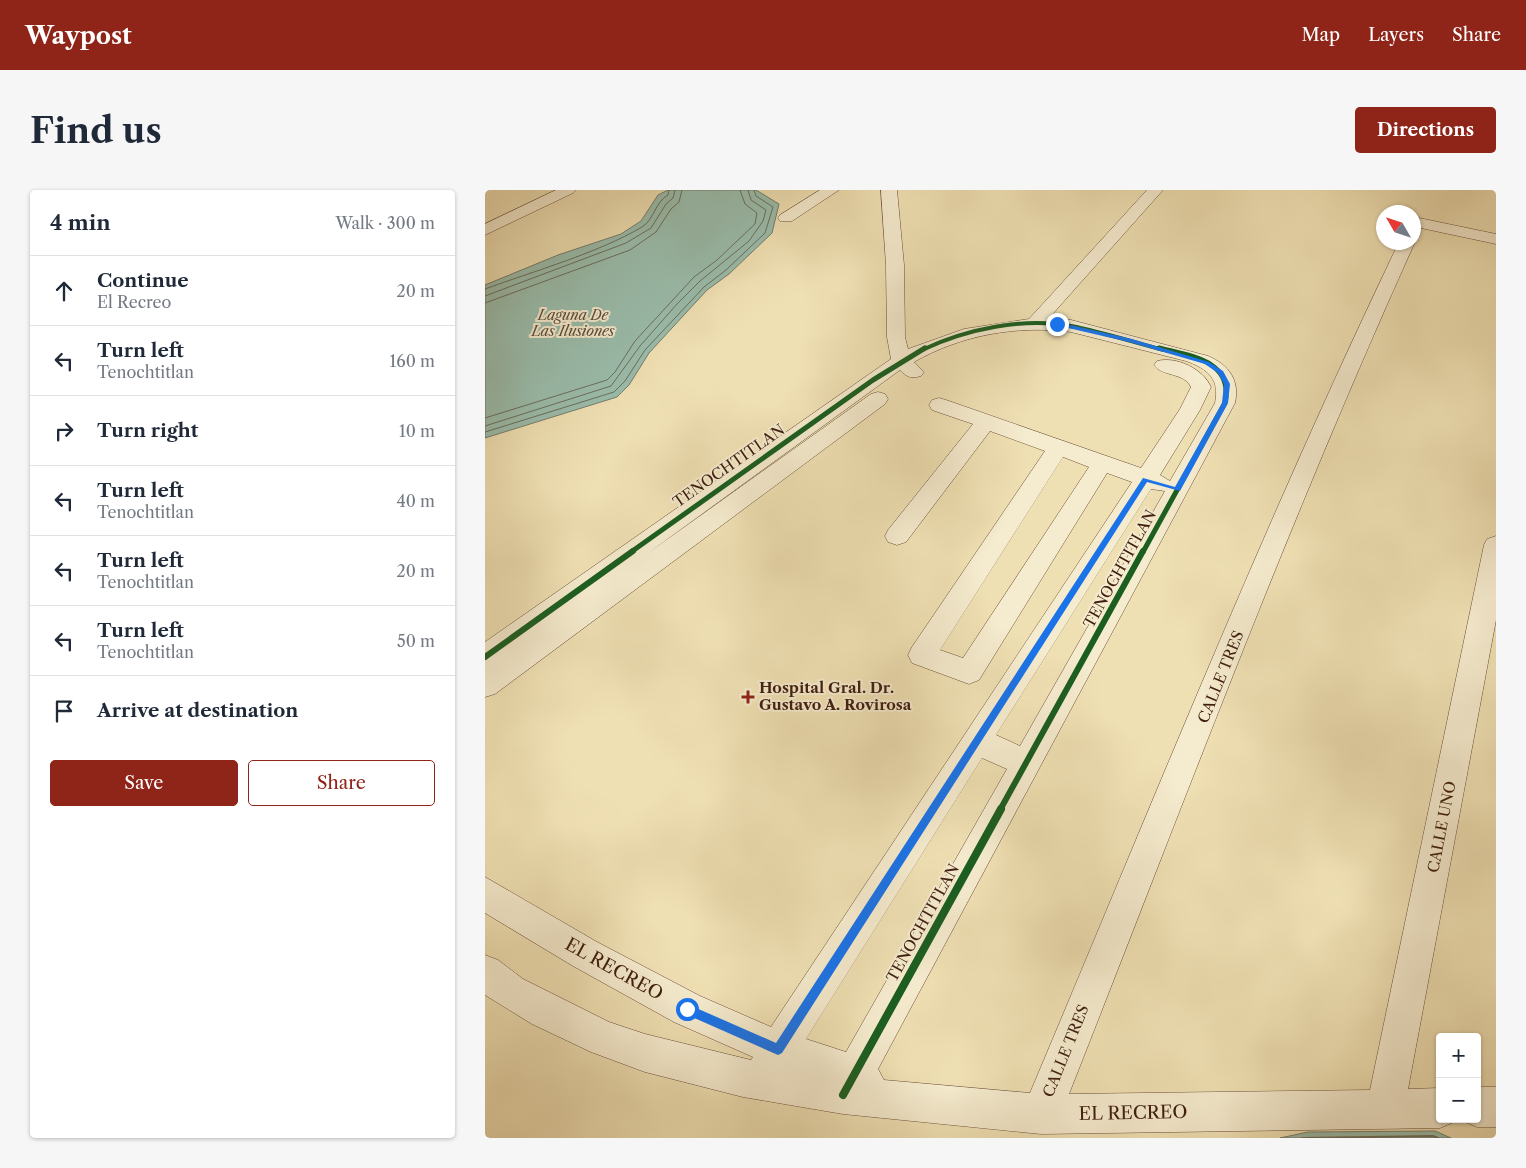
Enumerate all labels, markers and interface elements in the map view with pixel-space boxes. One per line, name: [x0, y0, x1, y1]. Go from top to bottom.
text: Waypost: [25, 21, 132, 50]
text: Map: [1302, 24, 1340, 46]
text: Layers: [1368, 24, 1424, 46]
text: Share: [1452, 24, 1501, 46]
button: Directions: [1355, 107, 1496, 153]
text: Find us: [30, 109, 162, 152]
north arrow: [1376, 205, 1421, 250]
text: 4 min: [50, 210, 111, 235]
text: Walk · 300 m: [336, 213, 435, 233]
text: Continue: [97, 269, 189, 292]
icon: ahead: [50, 277, 78, 305]
text: 20 m: [396, 281, 435, 301]
text: El Recreo: [97, 292, 171, 312]
water label: Laguna De Las Ilusiones: [530, 306, 615, 340]
route end: [1046, 313, 1069, 336]
text: Turn left: [97, 339, 184, 362]
icon: left: [50, 347, 78, 375]
text: 160 m: [390, 351, 435, 371]
text: Tenochtitlan: [97, 362, 194, 382]
icon: right: [50, 417, 78, 445]
text: Turn right: [97, 419, 198, 442]
street label: TENOCHTITLAN: [669, 420, 788, 511]
text: 10 m: [399, 421, 435, 441]
text: Turn left: [97, 479, 184, 502]
icon: left: [50, 487, 78, 515]
text: 40 m: [396, 491, 435, 511]
text: Tenochtitlan: [97, 502, 194, 522]
street label: TENOCHTITLAN: [1079, 506, 1160, 631]
text: Turn left: [97, 549, 184, 572]
icon: left: [50, 557, 78, 585]
text: 20 m: [396, 561, 435, 581]
text: Tenochtitlan: [97, 572, 194, 592]
text: Turn left: [97, 619, 184, 642]
icon: left: [50, 627, 78, 655]
street label: CALLE TRES: [1193, 628, 1248, 726]
text: 50 m: [397, 631, 435, 651]
text: Tenochtitlan: [97, 642, 194, 662]
place label: Hospital Gral. Dr. Gustavo A. Rovirosa: [759, 678, 912, 714]
marker: Hospital Gral. Dr. Gustavo A. Rovirosa: [741, 690, 755, 704]
icon: arrive: [50, 697, 78, 725]
text: Arrive at destination: [97, 699, 298, 722]
button: Save: [50, 760, 238, 806]
button: Share: [248, 760, 435, 806]
street label: CALLE UNO: [1423, 779, 1460, 874]
street label: TENOCHTITLAN: [882, 860, 963, 985]
street label: EL RECREO: [561, 933, 667, 1005]
route start: [676, 998, 699, 1021]
street label: CALLE TRES: [1038, 1002, 1093, 1100]
map controls: [1436, 1033, 1481, 1123]
button: +: [1436, 1033, 1481, 1078]
button: −: [1436, 1078, 1481, 1123]
street label: EL RECREO: [1079, 1101, 1187, 1125]

